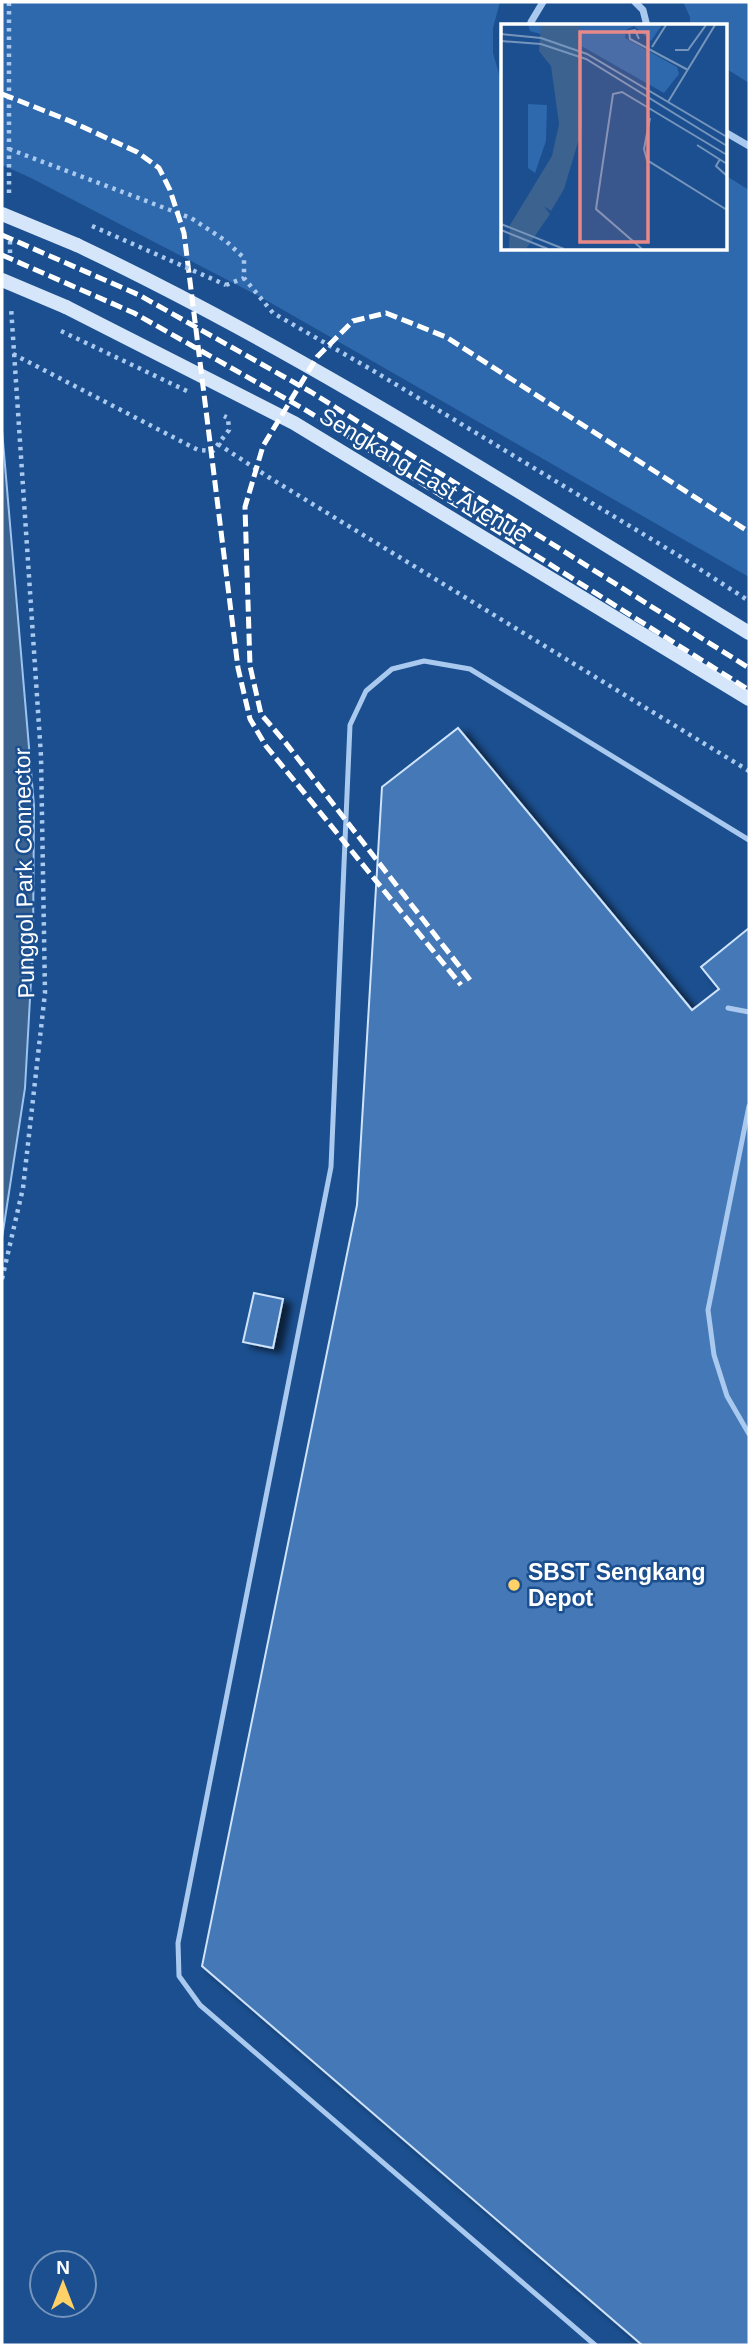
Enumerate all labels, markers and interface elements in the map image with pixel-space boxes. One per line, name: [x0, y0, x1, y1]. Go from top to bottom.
inset map: [501, 24, 726, 250]
street label: Sengkang East Avenue: [315, 402, 533, 548]
street label: Punggol Park Connector: [9, 747, 39, 999]
place label: SBST Sengkang Depot: [528, 1559, 706, 1611]
marker: SBST Sengkang Depot: [506, 1577, 522, 1593]
north arrow: [28, 2249, 98, 2319]
text: N: [56, 2257, 70, 2278]

